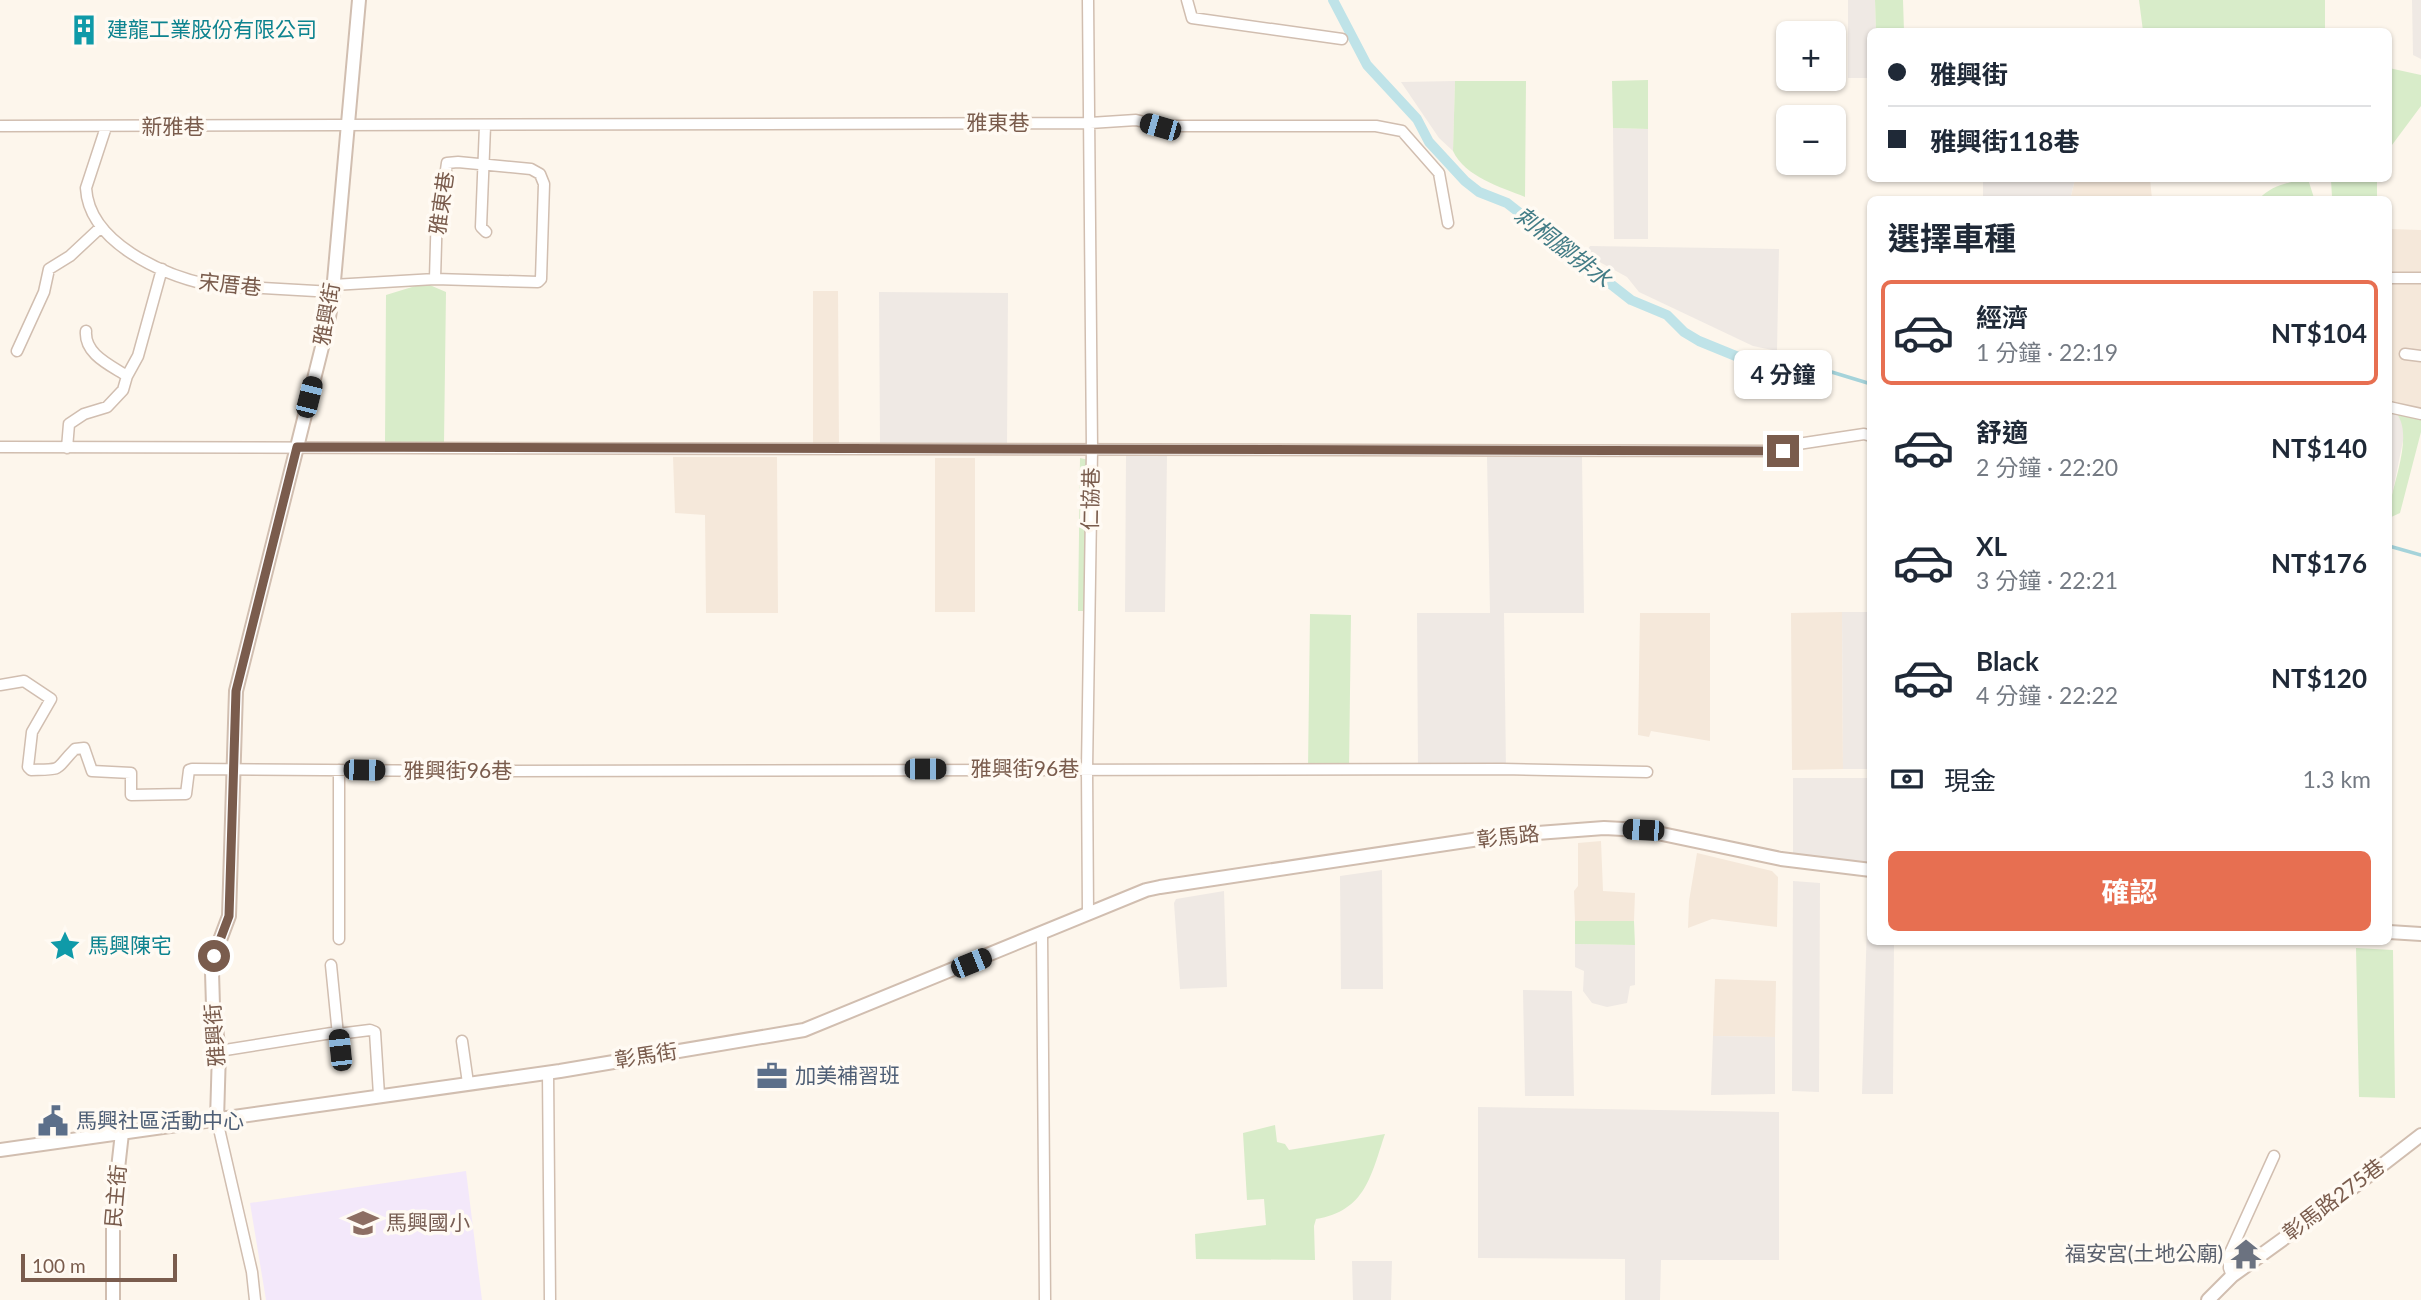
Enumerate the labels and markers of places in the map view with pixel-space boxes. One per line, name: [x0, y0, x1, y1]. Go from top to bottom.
building icon: 建龍工業股份有限公司: [67, 13, 101, 47]
place label: 建龍工業股份有限公司: [107, 16, 317, 41]
place icon: 馬興陳宅: [48, 929, 82, 963]
place label: 馬興陳宅: [88, 932, 172, 957]
office icon: 加美補習班: [755, 1059, 789, 1093]
place label: 加美補習班: [795, 1062, 900, 1087]
public building icon: 馬興社區活動中心: [36, 1104, 70, 1138]
place label: 馬興社區活動中心: [76, 1107, 244, 1132]
school or university icon: 馬興國小: [346, 1206, 380, 1240]
place label: 馬興國小: [386, 1209, 470, 1234]
temple icon: 福安宮(土地公廟): [2229, 1237, 2263, 1271]
place label: 福安宮(土地公廟): [2065, 1240, 2223, 1265]

